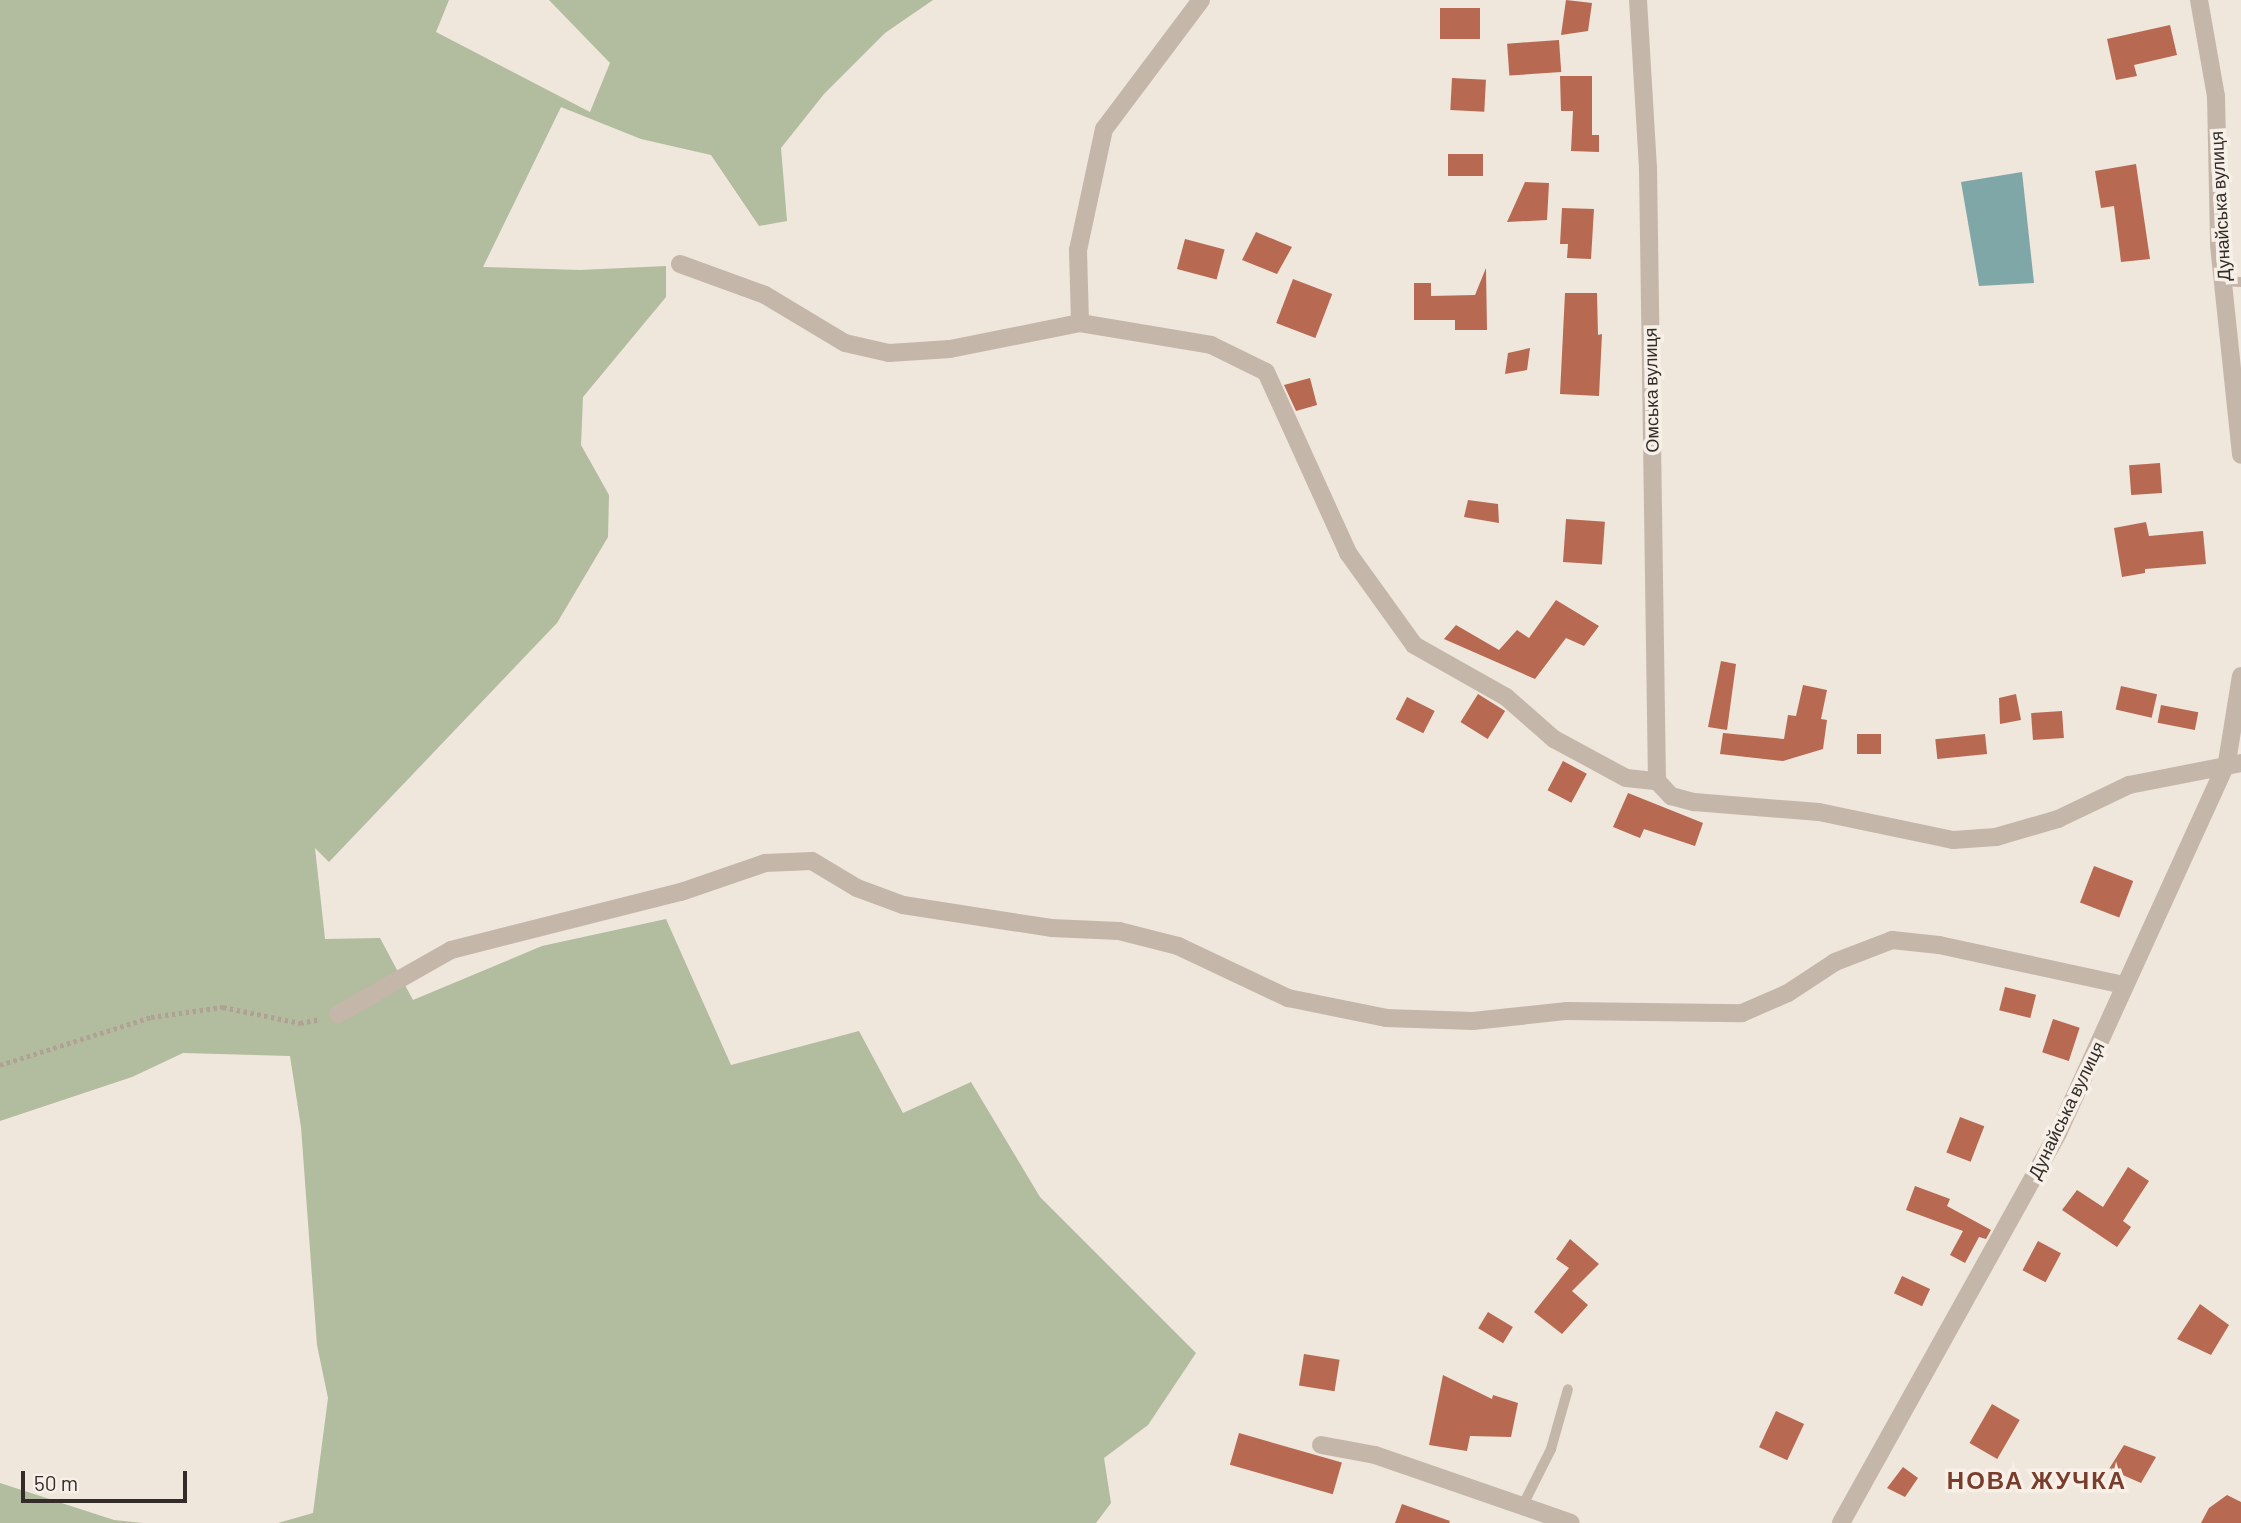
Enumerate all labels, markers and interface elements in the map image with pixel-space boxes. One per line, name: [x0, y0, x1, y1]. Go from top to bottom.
street label: Дунайська вулиця: [2205, 130, 2235, 282]
street label: Омська вулиця: [1639, 327, 1663, 453]
street label: Дунайська вулиця: [2023, 1038, 2109, 1182]
scale bar: [24, 1456, 191, 1500]
district label: НОВА ЖУЧКА: [1948, 1466, 2126, 1494]
text: 50 m: [34, 1470, 78, 1495]

